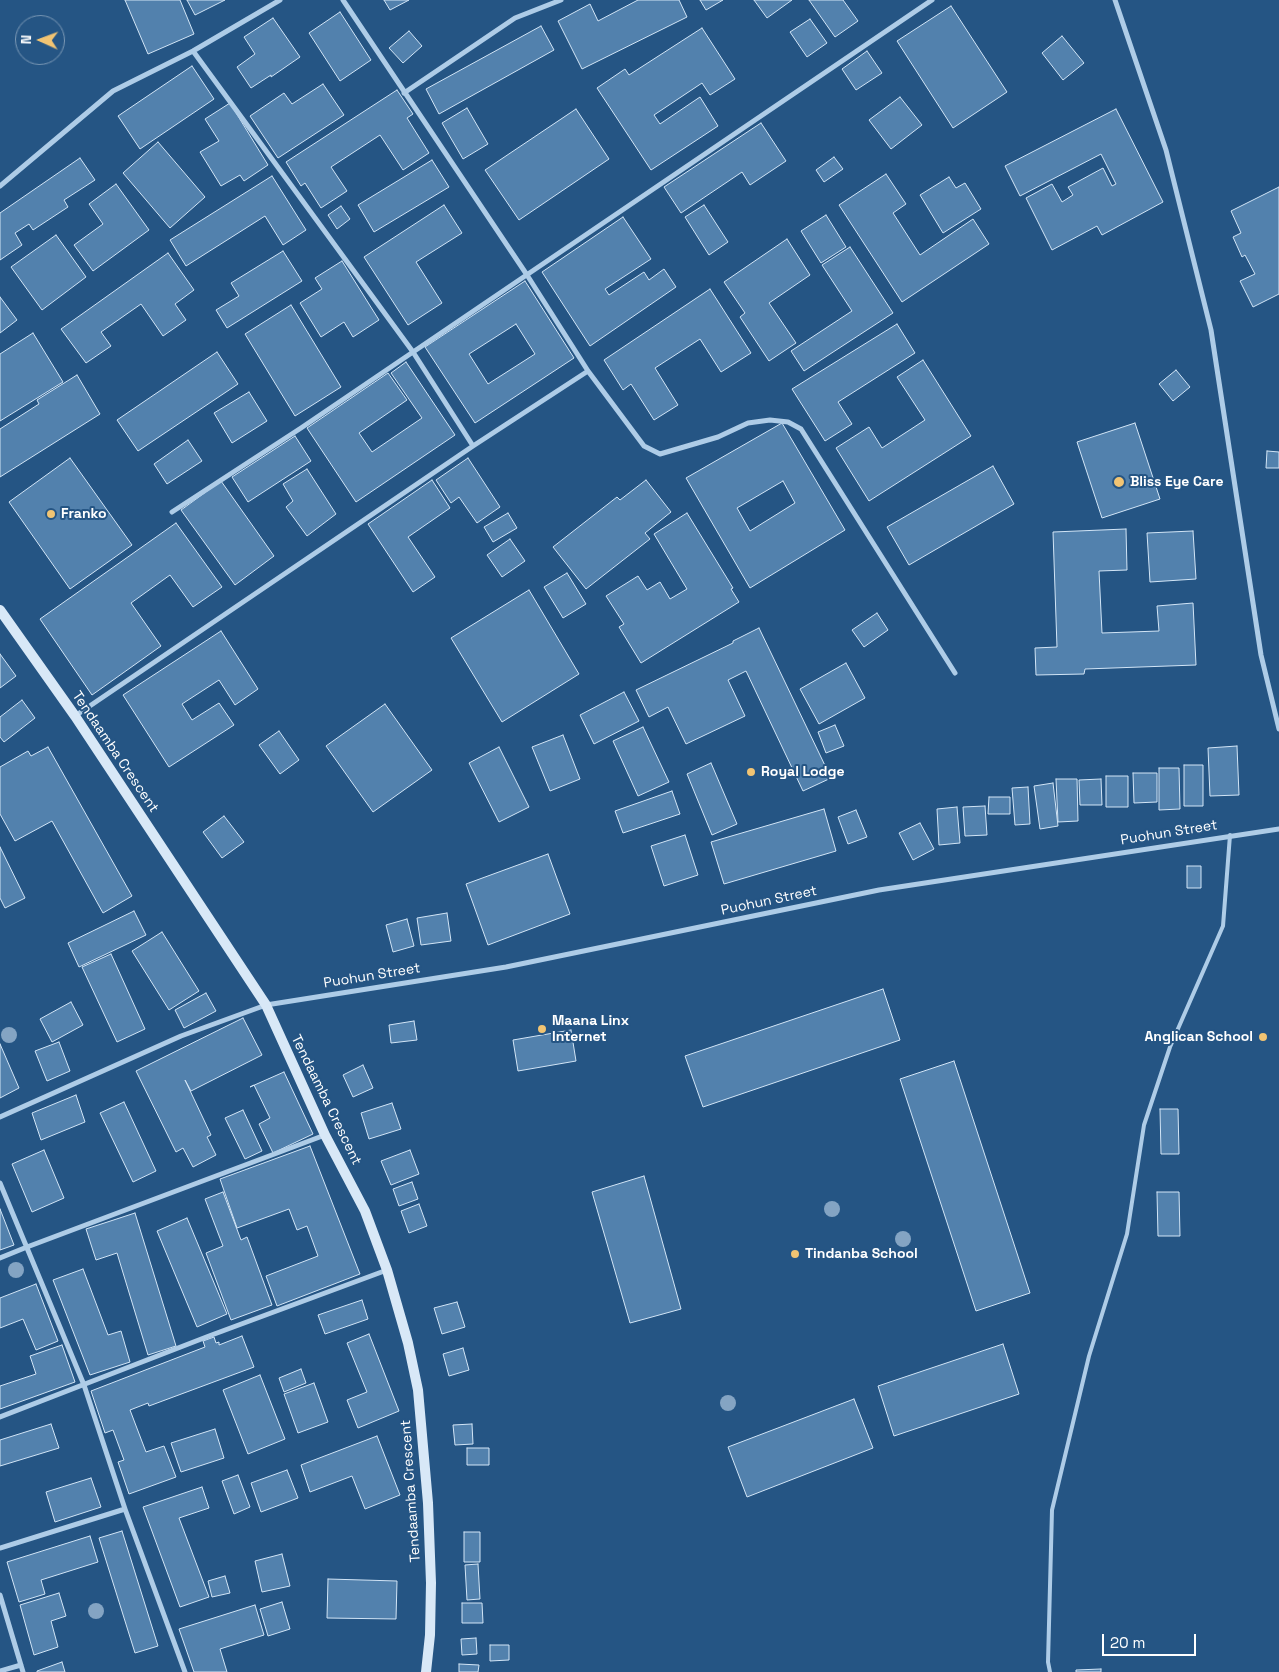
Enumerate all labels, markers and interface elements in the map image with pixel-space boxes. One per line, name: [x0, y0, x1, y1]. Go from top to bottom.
north arrow: [15, 15, 65, 65]
text: N: [17, 35, 35, 45]
place label: Bliss Eye Care: [1130, 474, 1223, 490]
marker: Bliss Eye Care: [1112, 475, 1126, 489]
place label: Franko: [61, 506, 107, 522]
marker: Franko: [45, 508, 57, 520]
street label: Tendaamba Crescent: [68, 688, 162, 816]
place label: Royal Lodge: [761, 764, 845, 780]
marker: Royal Lodge: [745, 766, 757, 778]
street label: Puohun Street: [1119, 817, 1219, 849]
street label: Puohun Street: [719, 883, 819, 919]
street label: Puohun Street: [322, 960, 422, 992]
place label: Maana Linx Internet: [552, 1013, 629, 1046]
marker: Maana Linx Internet: [536, 1023, 548, 1035]
place label: Anglican School: [1144, 1029, 1253, 1045]
marker: Anglican School: [1257, 1031, 1269, 1043]
street label: Tendaamba Crescent: [287, 1032, 365, 1168]
place label: Tindanba School: [805, 1246, 918, 1262]
marker: Tindanba School: [789, 1248, 801, 1260]
street label: Tendaamba Crescent: [398, 1419, 424, 1563]
scale bar: [1104, 1624, 1198, 1656]
text: 20 m: [1110, 1633, 1145, 1652]

